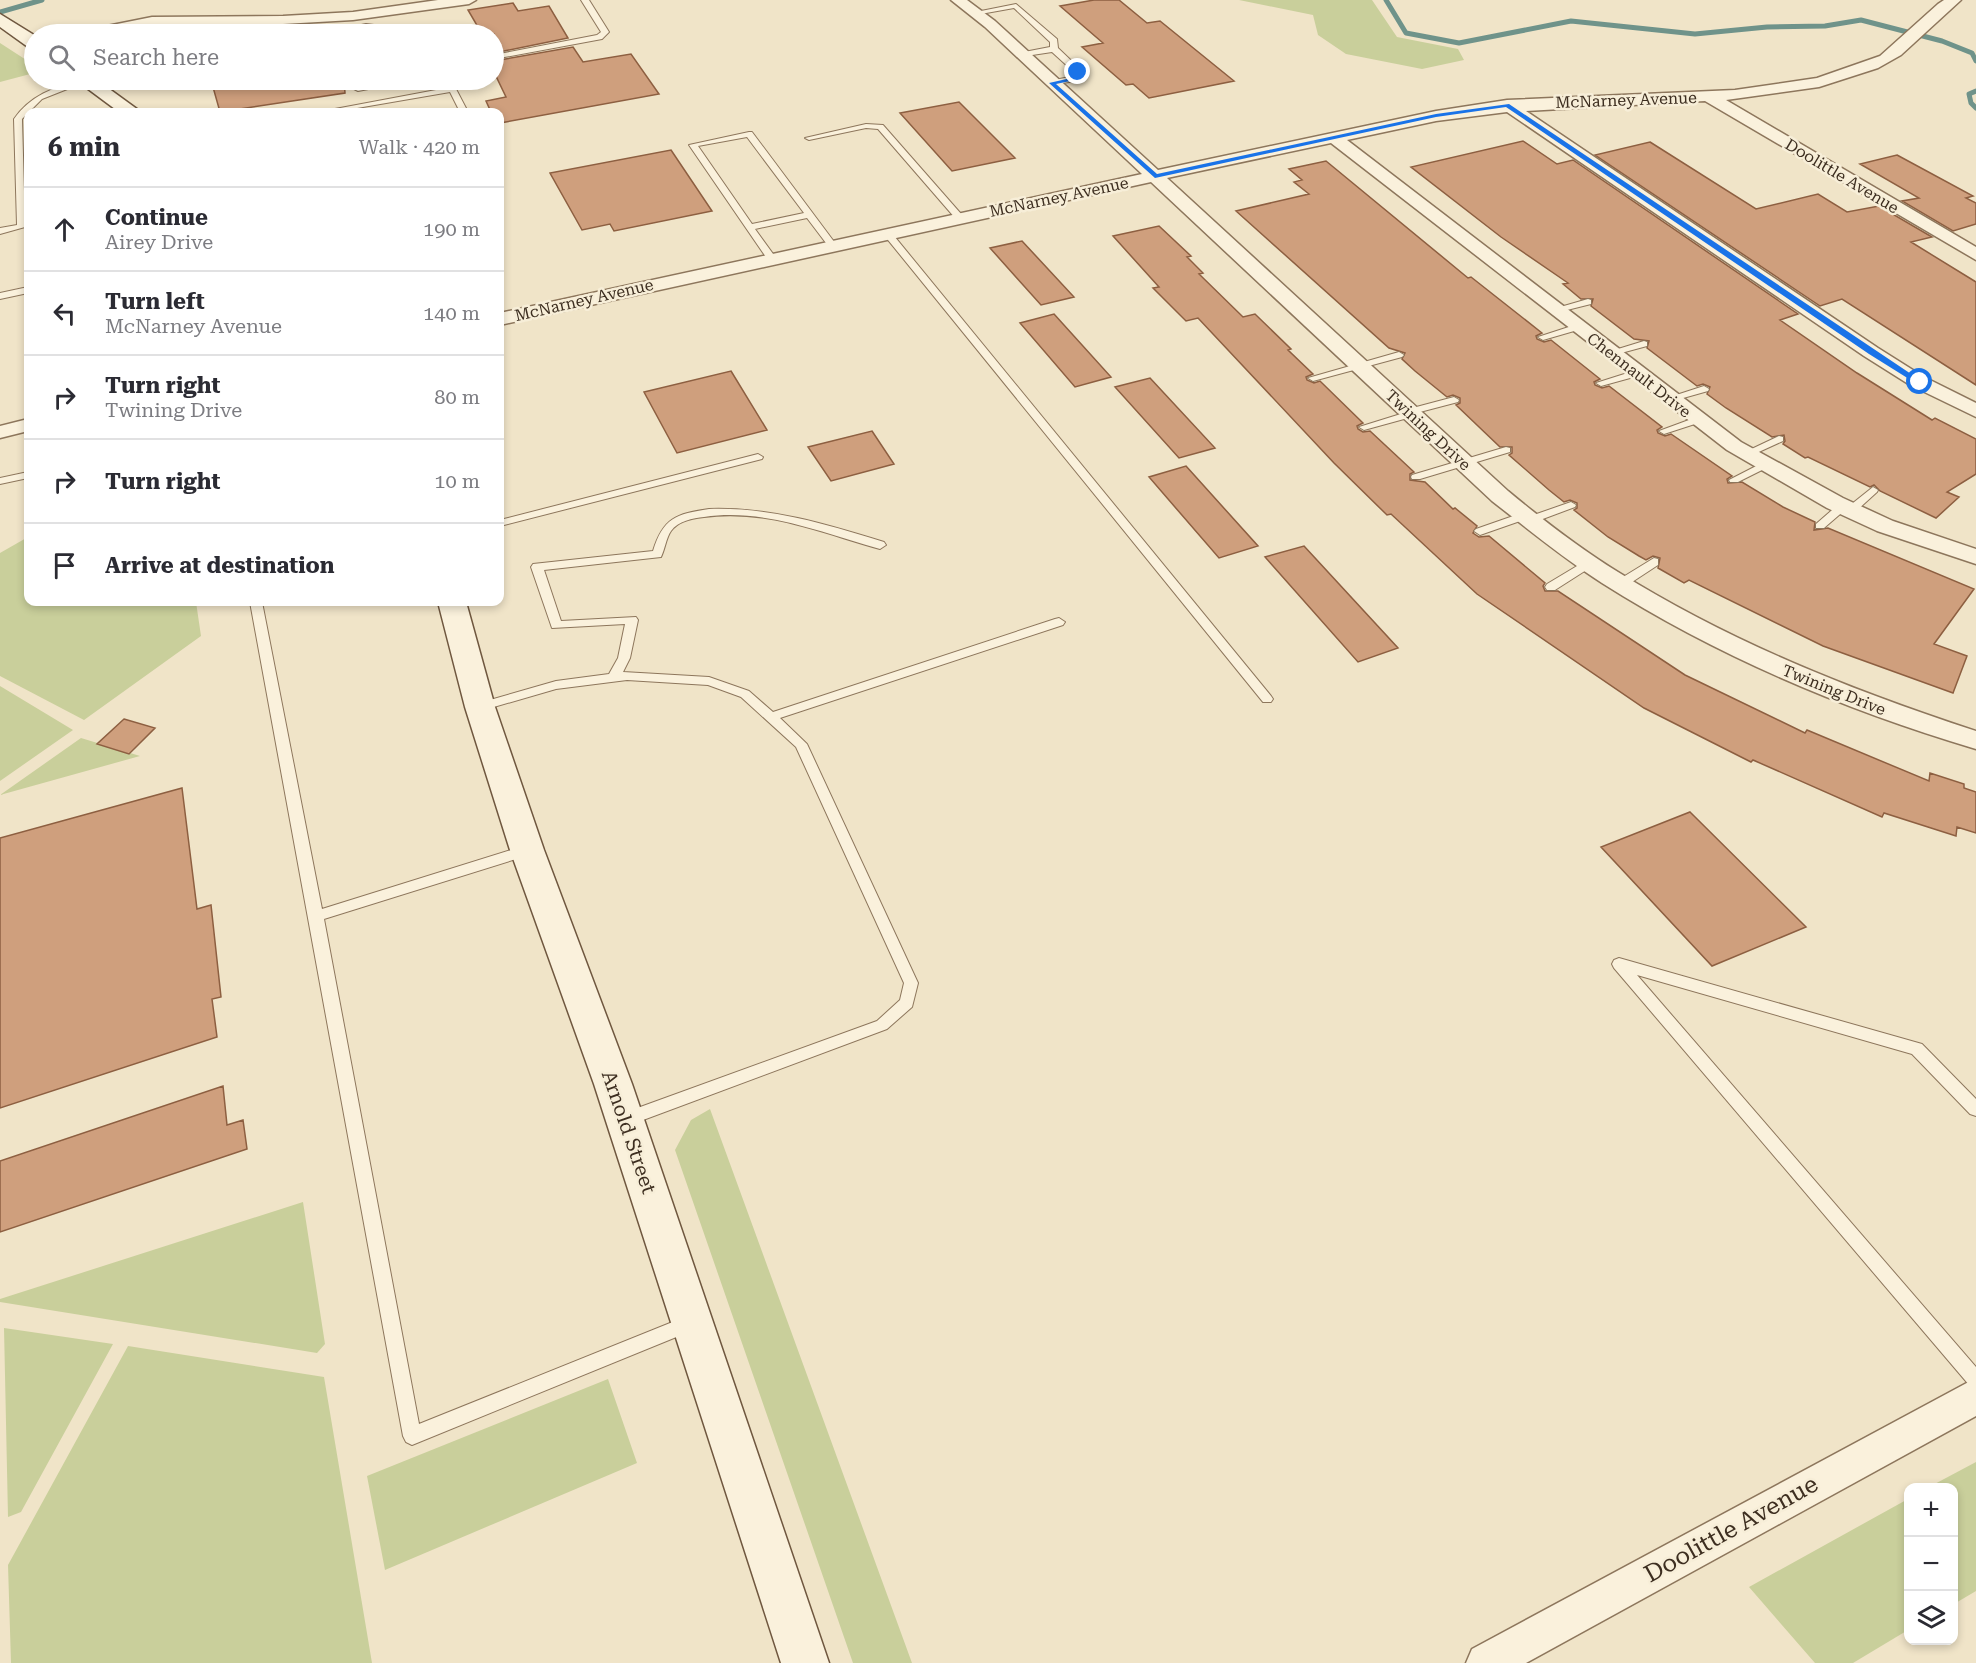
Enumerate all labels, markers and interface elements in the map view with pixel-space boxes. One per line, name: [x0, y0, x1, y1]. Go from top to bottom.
search box: [24, 24, 504, 90]
icon: search: [45, 41, 78, 74]
text: Search here: [93, 45, 219, 70]
route end: [1064, 58, 1090, 84]
street label: McNarney Avenue: [1555, 88, 1697, 112]
text: 6 min: [48, 132, 120, 162]
text: Walk · 420 m: [359, 135, 480, 159]
street label: Doolittle Avenue: [1782, 135, 1903, 218]
street label: McNarney Avenue: [988, 173, 1130, 221]
text: Continue: [105, 205, 208, 230]
icon: ahead: [48, 213, 81, 246]
text: 190 m: [423, 217, 480, 241]
text: Airey Drive: [105, 230, 213, 254]
street label: McNarney Avenue: [513, 275, 655, 325]
text: Turn left: [105, 289, 205, 314]
icon: left: [48, 297, 81, 330]
text: 140 m: [423, 301, 480, 325]
text: McNarney Avenue: [105, 314, 282, 338]
street label: Chennault Drive: [1583, 329, 1695, 422]
route start: [1906, 368, 1932, 394]
text: Turn right: [105, 373, 220, 398]
icon: right: [48, 381, 81, 414]
text: 80 m: [434, 385, 480, 409]
street label: Twining Drive: [1381, 386, 1475, 474]
text: Twining Drive: [105, 398, 242, 422]
icon: right: [48, 465, 81, 498]
text: Turn right: [105, 469, 220, 494]
text: 10 m: [434, 469, 480, 493]
icon: arrive: [48, 549, 81, 582]
text: Arrive at destination: [105, 553, 334, 578]
street label: Twining Drive: [1780, 661, 1889, 719]
street label: Arnold Street: [597, 1067, 661, 1197]
street label: Doolittle Avenue: [1639, 1470, 1823, 1588]
map controls: [1904, 1483, 1958, 1645]
button: +: [1904, 1483, 1958, 1537]
button: −: [1904, 1537, 1958, 1591]
button: layers: [1904, 1591, 1958, 1645]

